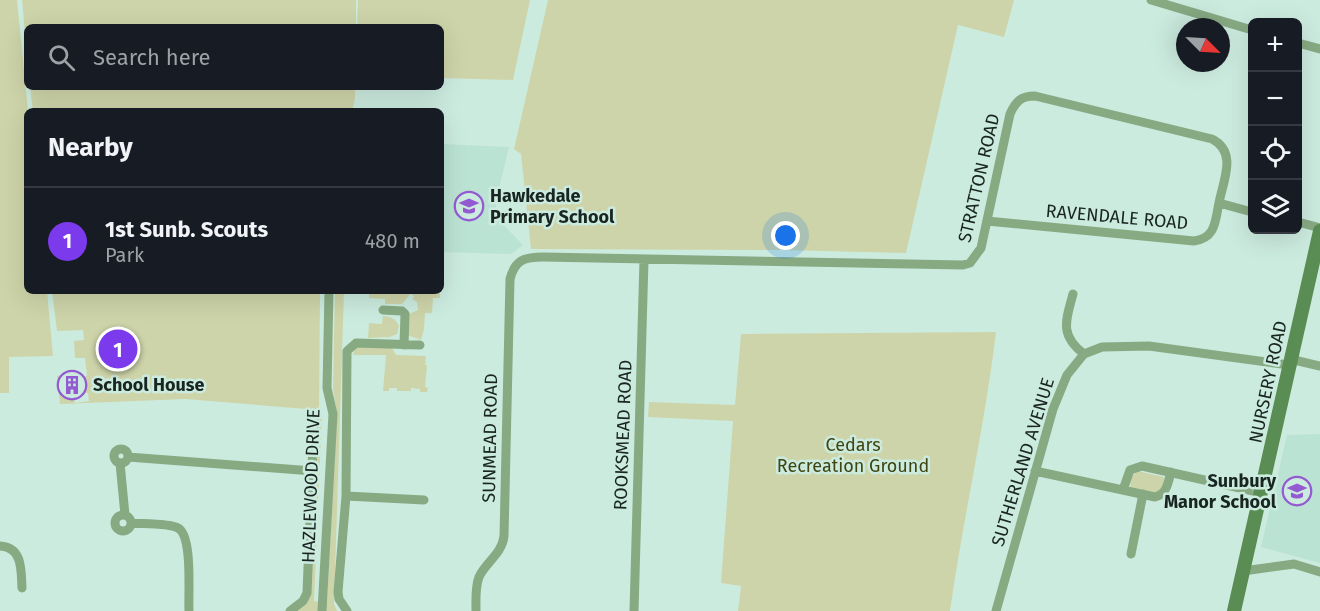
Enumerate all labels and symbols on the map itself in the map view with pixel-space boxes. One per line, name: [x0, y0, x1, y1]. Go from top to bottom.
north arrow: [1176, 18, 1230, 72]
street label: STRATTON ROAD: [953, 111, 1005, 245]
place label: Hawkedale Primary School: [490, 185, 615, 228]
school or university icon: Hawkedale Primary School: [453, 190, 485, 222]
street label: RAVENDALE ROAD: [1045, 200, 1189, 234]
your location: [771, 221, 800, 250]
street label: NURSERY ROAD: [1244, 319, 1292, 445]
pin: 1: [98, 326, 138, 372]
street label: ROOKSMEAD ROAD: [609, 359, 637, 511]
building icon: School House: [56, 369, 88, 401]
street label: SUNMEAD ROAD: [478, 373, 502, 503]
place label: School House: [93, 374, 204, 396]
street label: SUTHERLAND AVENUE: [987, 375, 1059, 549]
street label: HAZLEWOOD DRIVE: [297, 409, 325, 563]
park label: Cedars Recreation Ground: [777, 434, 929, 477]
place label: Sunbury Manor School: [1164, 470, 1277, 513]
school or university icon: Sunbury Manor School: [1281, 475, 1313, 507]

